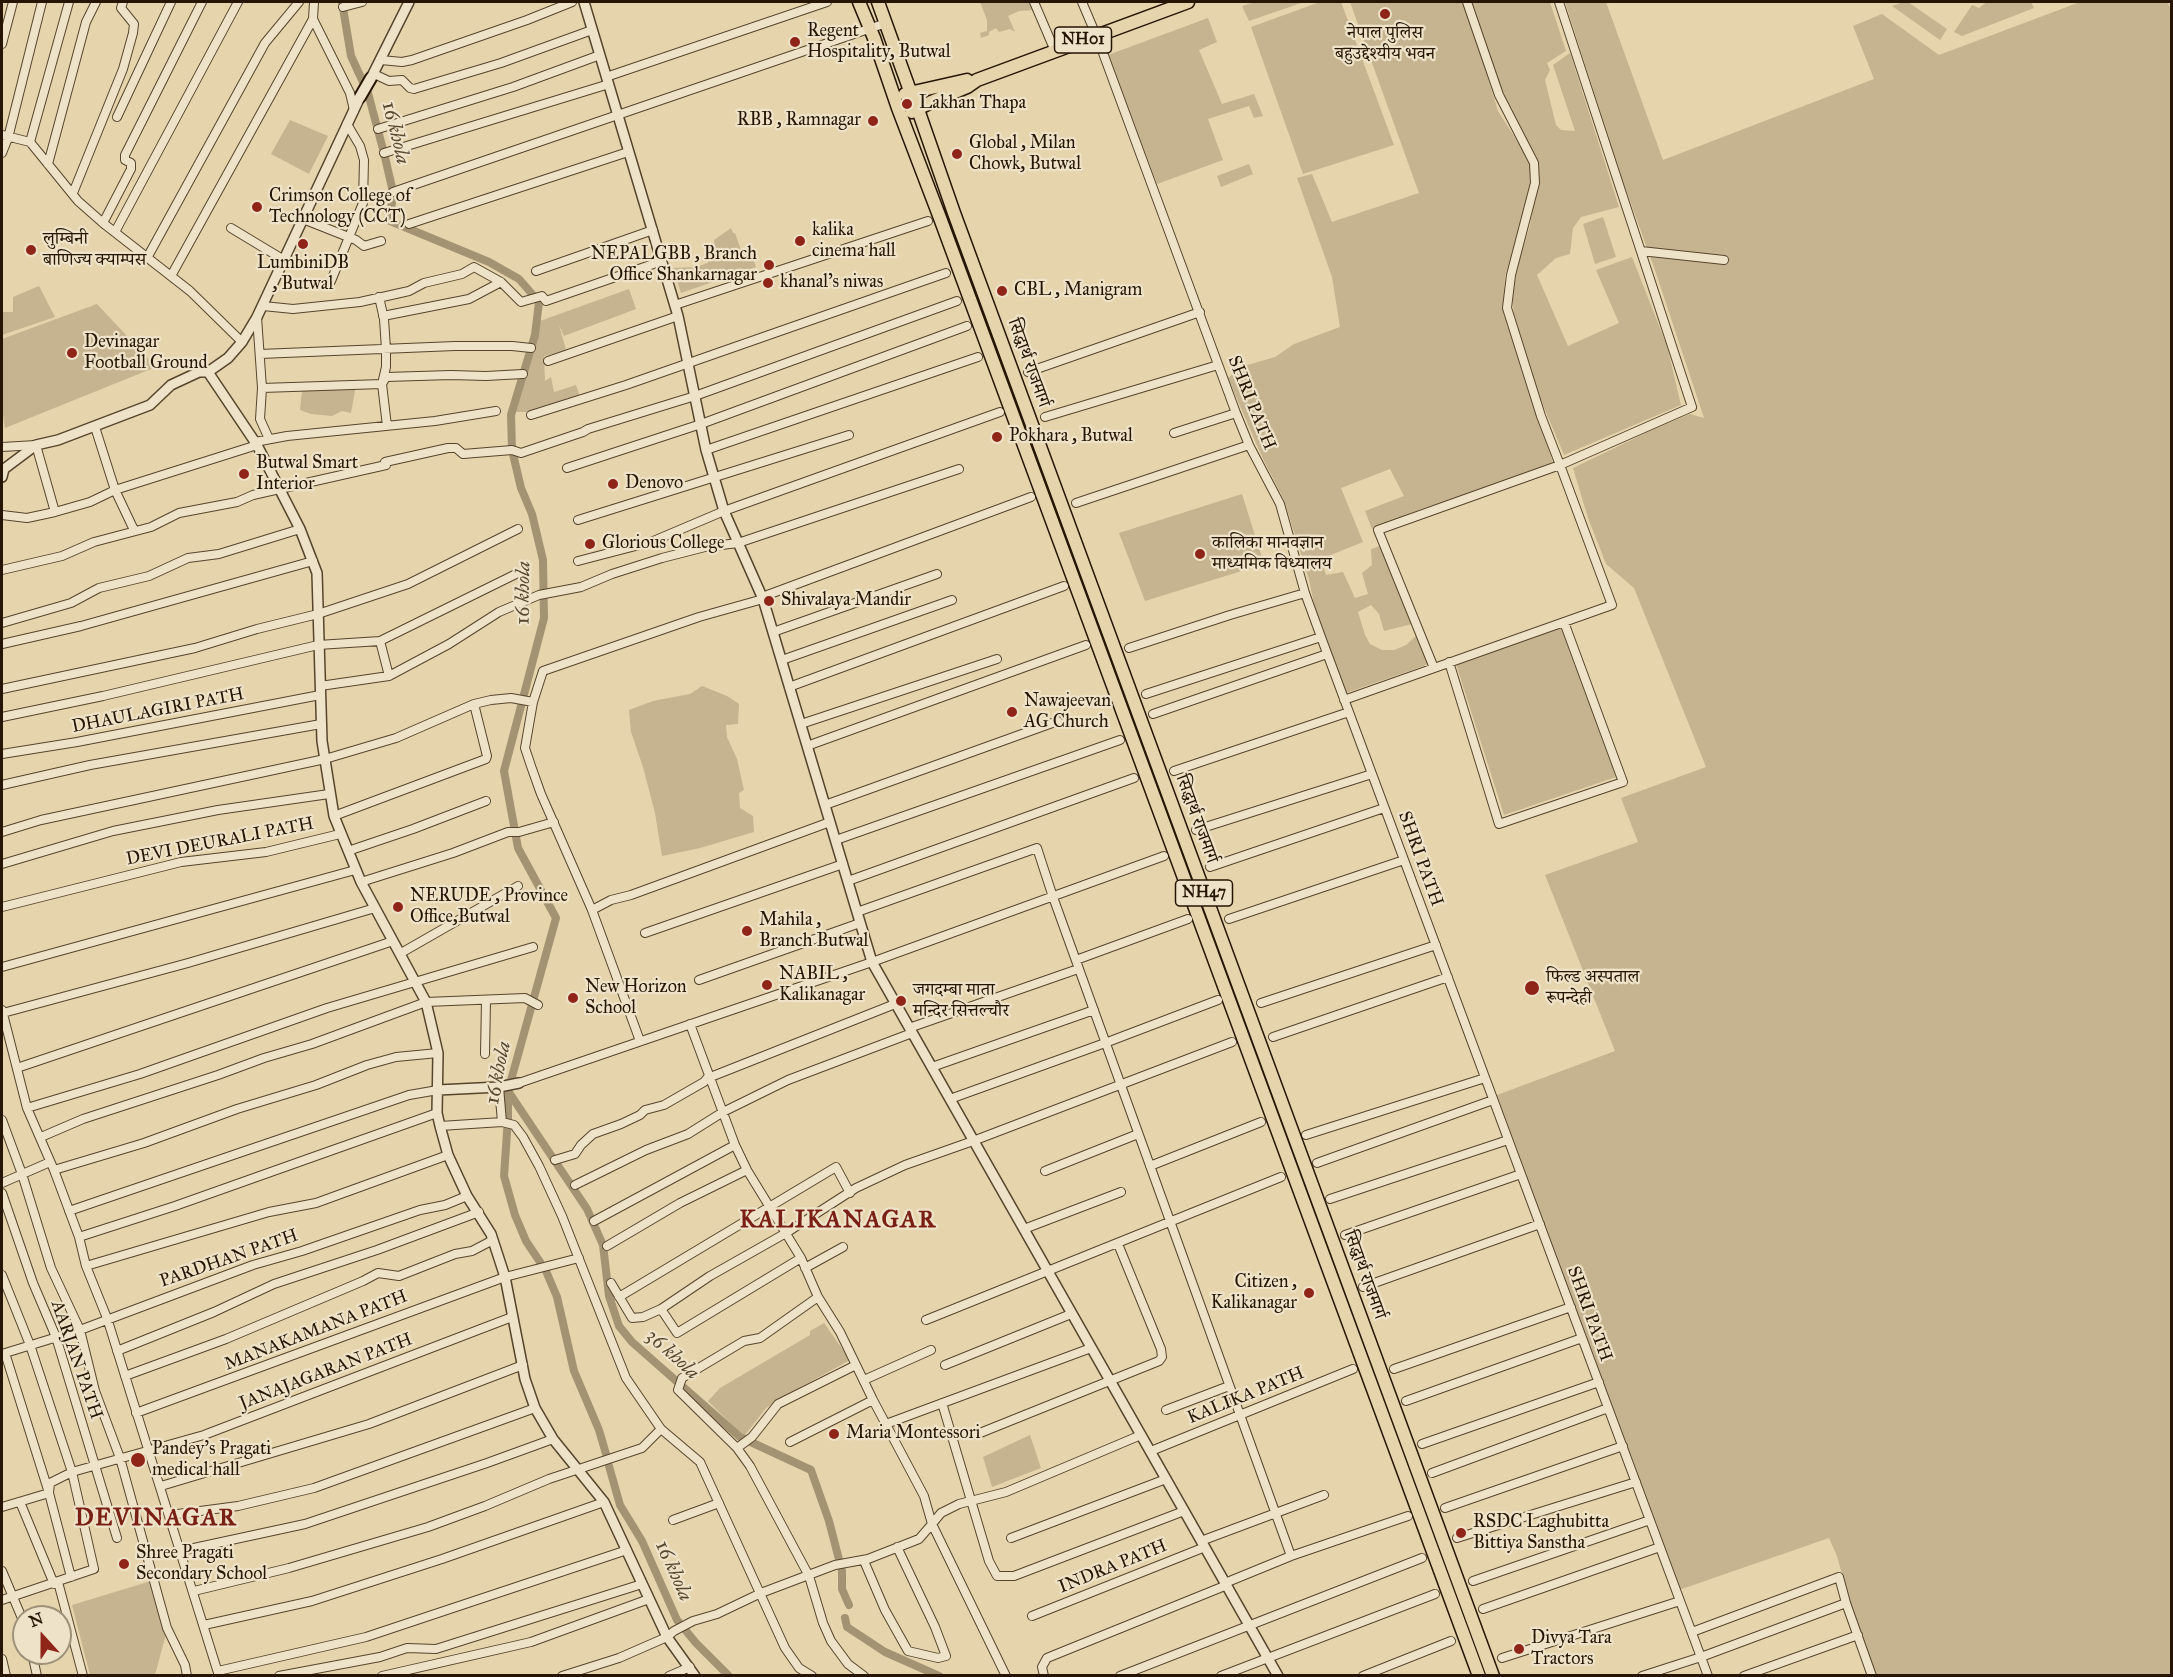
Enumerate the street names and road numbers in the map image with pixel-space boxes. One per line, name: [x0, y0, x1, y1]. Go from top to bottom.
road number: NH01: [1054, 27, 1112, 53]
street label: सिद्धार्थ राजमार्ग: [1002, 316, 1054, 410]
street label: SHRI PATH: [1222, 353, 1280, 453]
street label: DHAULAGIRI PATH: [70, 684, 246, 738]
street label: सिद्धार्थ राजमार्ग: [1170, 772, 1222, 866]
street label: SHRI PATH: [1393, 809, 1447, 909]
street label: DEVI DEURALI PATH: [124, 813, 316, 871]
road number: NH47: [1176, 880, 1232, 906]
street label: PARDHAN PATH: [157, 1225, 301, 1293]
street label: सिद्धार्थ राजमार्ग: [1338, 1228, 1390, 1322]
street label: SHRI PATH: [1562, 1264, 1616, 1364]
street label: MANAKAMANA PATH: [222, 1286, 410, 1376]
street label: AARJAN PATH: [46, 1298, 106, 1422]
street label: JANAJAGARAN PATH: [236, 1329, 416, 1415]
street label: KALIKA PATH: [1184, 1363, 1308, 1429]
street label: INDRA PATH: [1056, 1535, 1170, 1599]

